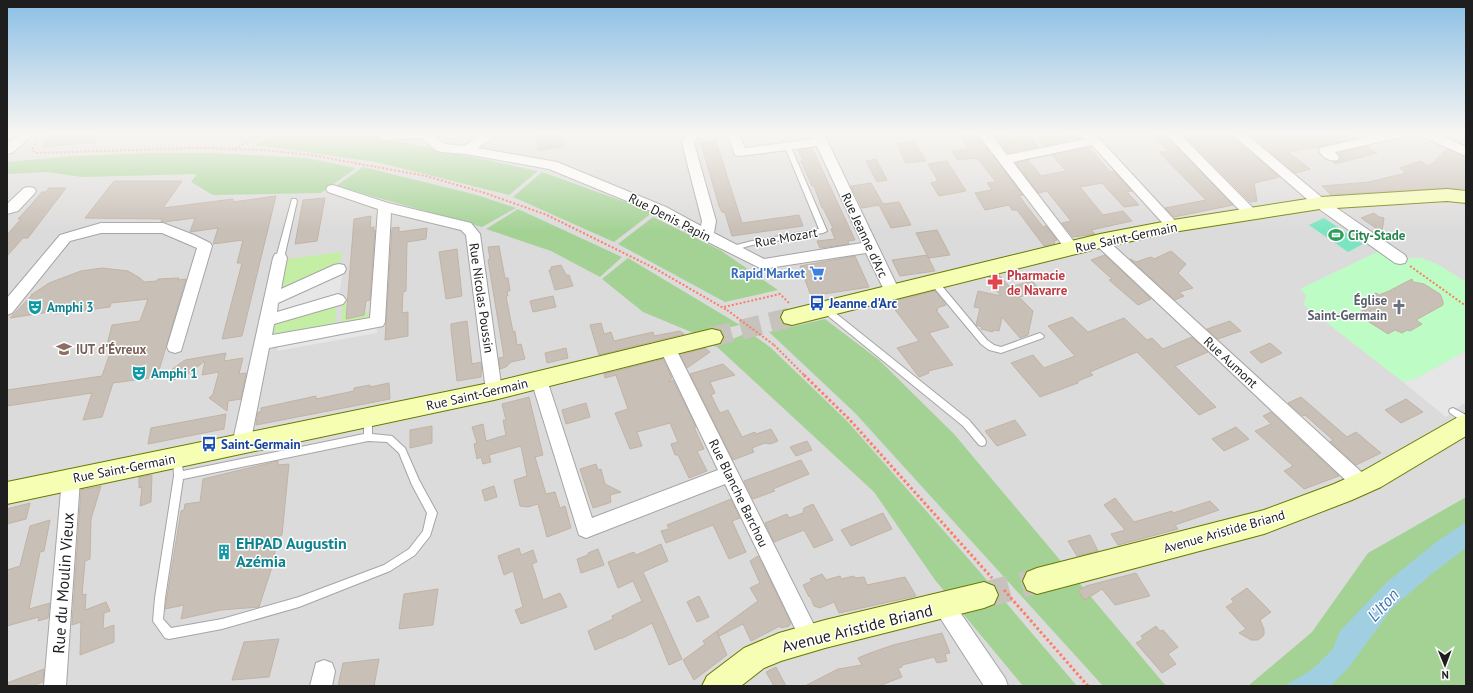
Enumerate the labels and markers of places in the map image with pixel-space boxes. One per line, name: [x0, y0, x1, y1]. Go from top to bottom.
sports icon: City-Stade: [1327, 226, 1345, 244]
place label: City-Stade: [1348, 227, 1406, 244]
supermarket icon: Rapid'Market: [808, 264, 826, 282]
place label: Rapid'Market: [731, 265, 805, 282]
place label: Pharmacie de Navarre: [1007, 267, 1068, 299]
pharmacy icon: Pharmacie de Navarre: [986, 273, 1004, 291]
place label: Église Saint-Germain: [1307, 292, 1387, 324]
bus stop icon: Jeanne d'Arc: [808, 294, 826, 312]
place label: Jeanne d'Arc: [828, 295, 898, 312]
theatre icon: Amphi 3: [26, 298, 44, 316]
church icon: Église Saint-Germain: [1390, 298, 1408, 316]
place label: Amphi 3: [47, 299, 94, 316]
school or university icon: IUT d'Évreux: [55, 340, 73, 358]
place label: IUT d'Évreux: [76, 341, 146, 358]
theatre icon: Amphi 1: [130, 364, 148, 382]
place label: Amphi 1: [151, 365, 198, 382]
bus stop icon: Saint-Germain: [200, 435, 218, 453]
place label: Saint-Germain: [221, 436, 301, 453]
place label: EHPAD Augustin Azémia: [236, 533, 347, 571]
building icon: EHPAD Augustin Azémia: [215, 543, 233, 561]

